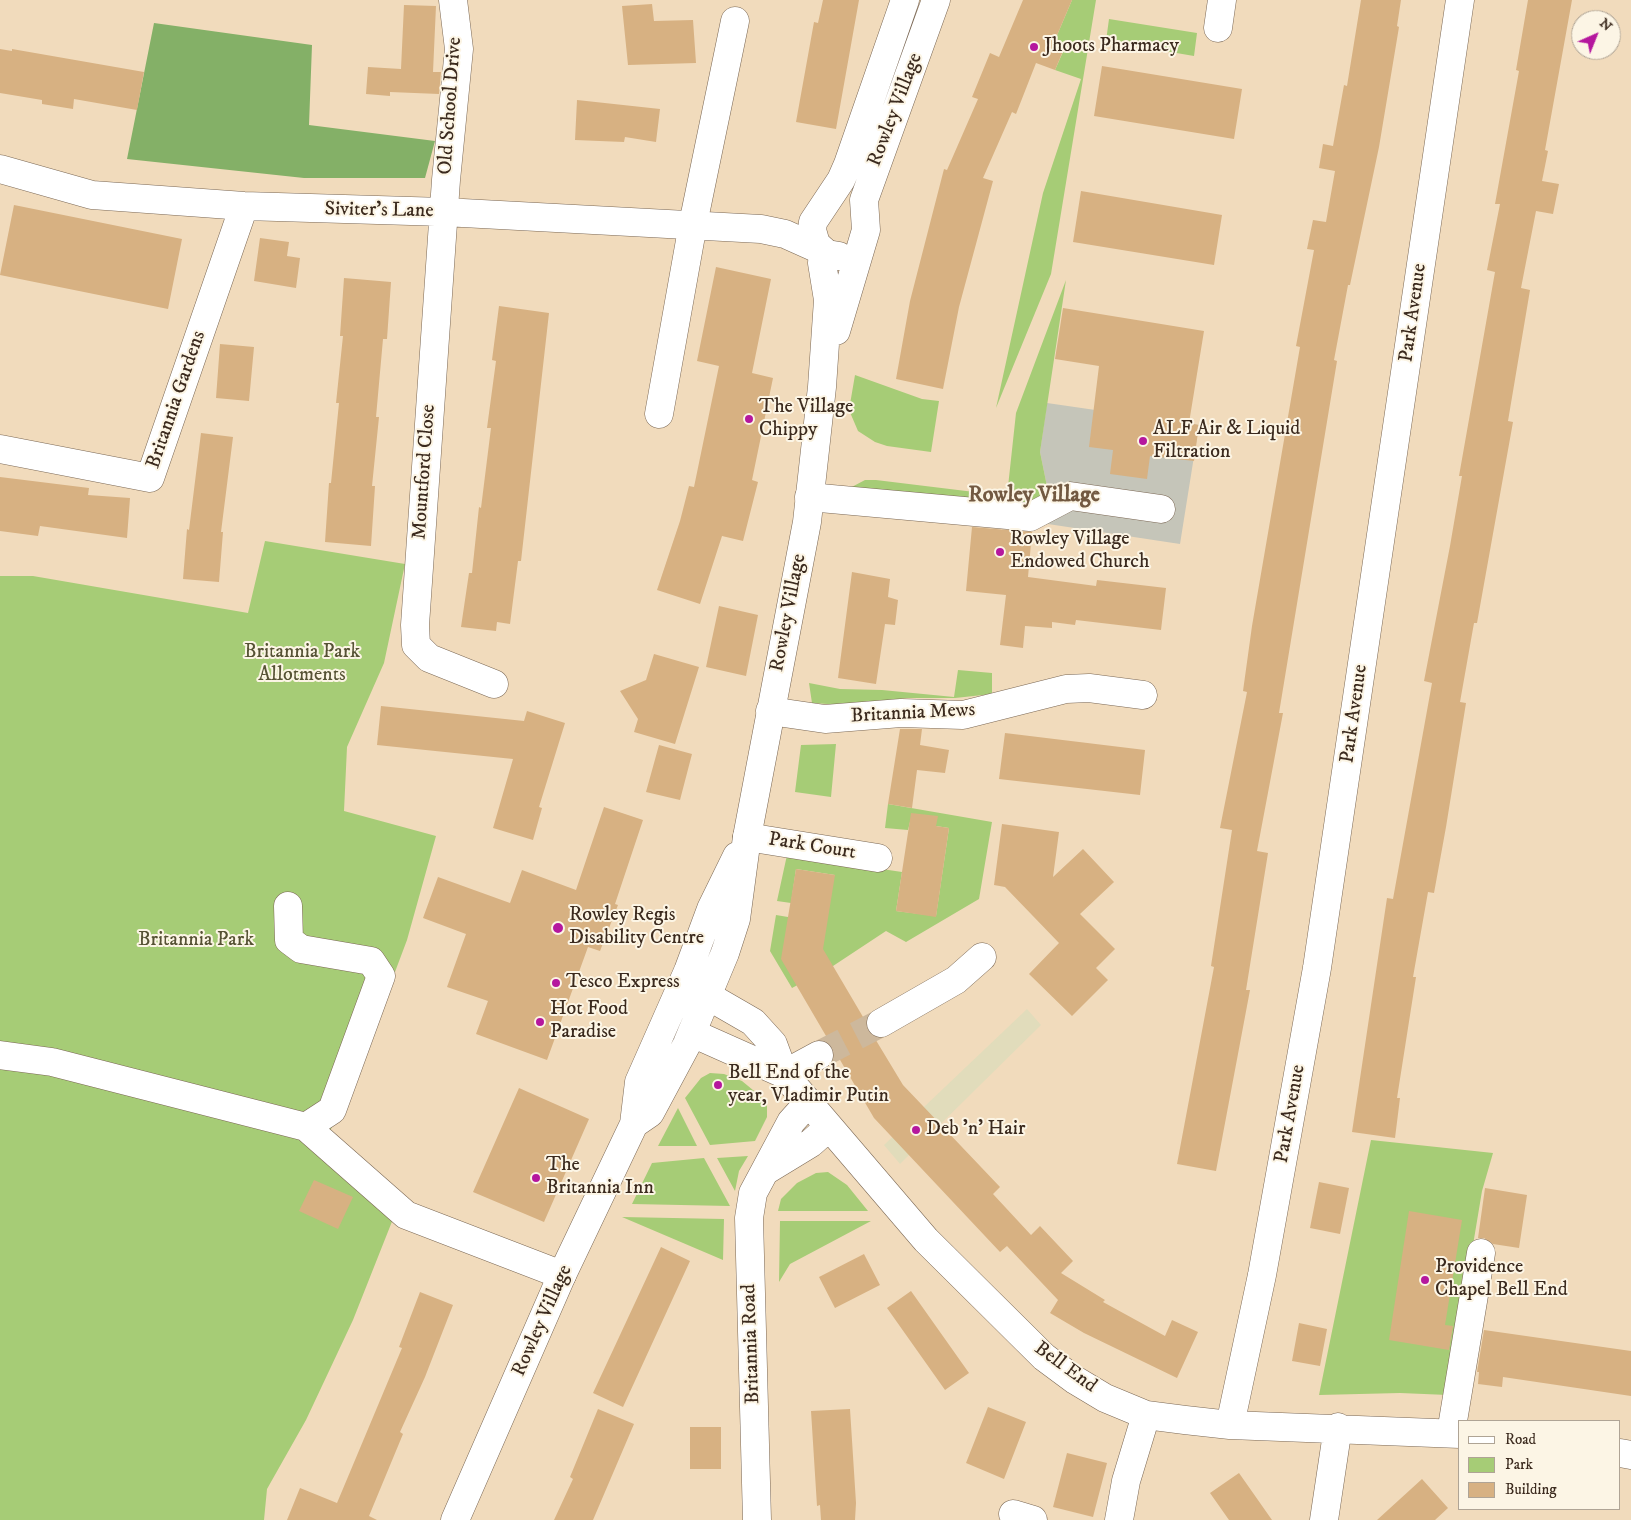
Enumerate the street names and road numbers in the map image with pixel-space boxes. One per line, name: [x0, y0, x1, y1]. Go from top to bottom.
street label: Old School Drive: [434, 36, 468, 176]
street label: Rowley Village: [863, 50, 929, 170]
street label: Siviter's Lane: [324, 198, 434, 224]
street label: Park Avenue: [1395, 262, 1433, 364]
street label: Britannia Gardens: [142, 328, 212, 472]
street label: Mountford Close: [408, 404, 442, 540]
street label: Rowley Village: [766, 552, 812, 674]
street label: Park Avenue: [1336, 663, 1374, 765]
street label: Britannia Mews: [850, 699, 976, 729]
street label: Park Court: [767, 828, 857, 866]
street label: Park Avenue: [1271, 1063, 1311, 1165]
street label: Rowley Village: [508, 1262, 578, 1380]
street label: Britannia Road: [738, 1284, 766, 1404]
street label: Bell End: [1029, 1337, 1101, 1399]

